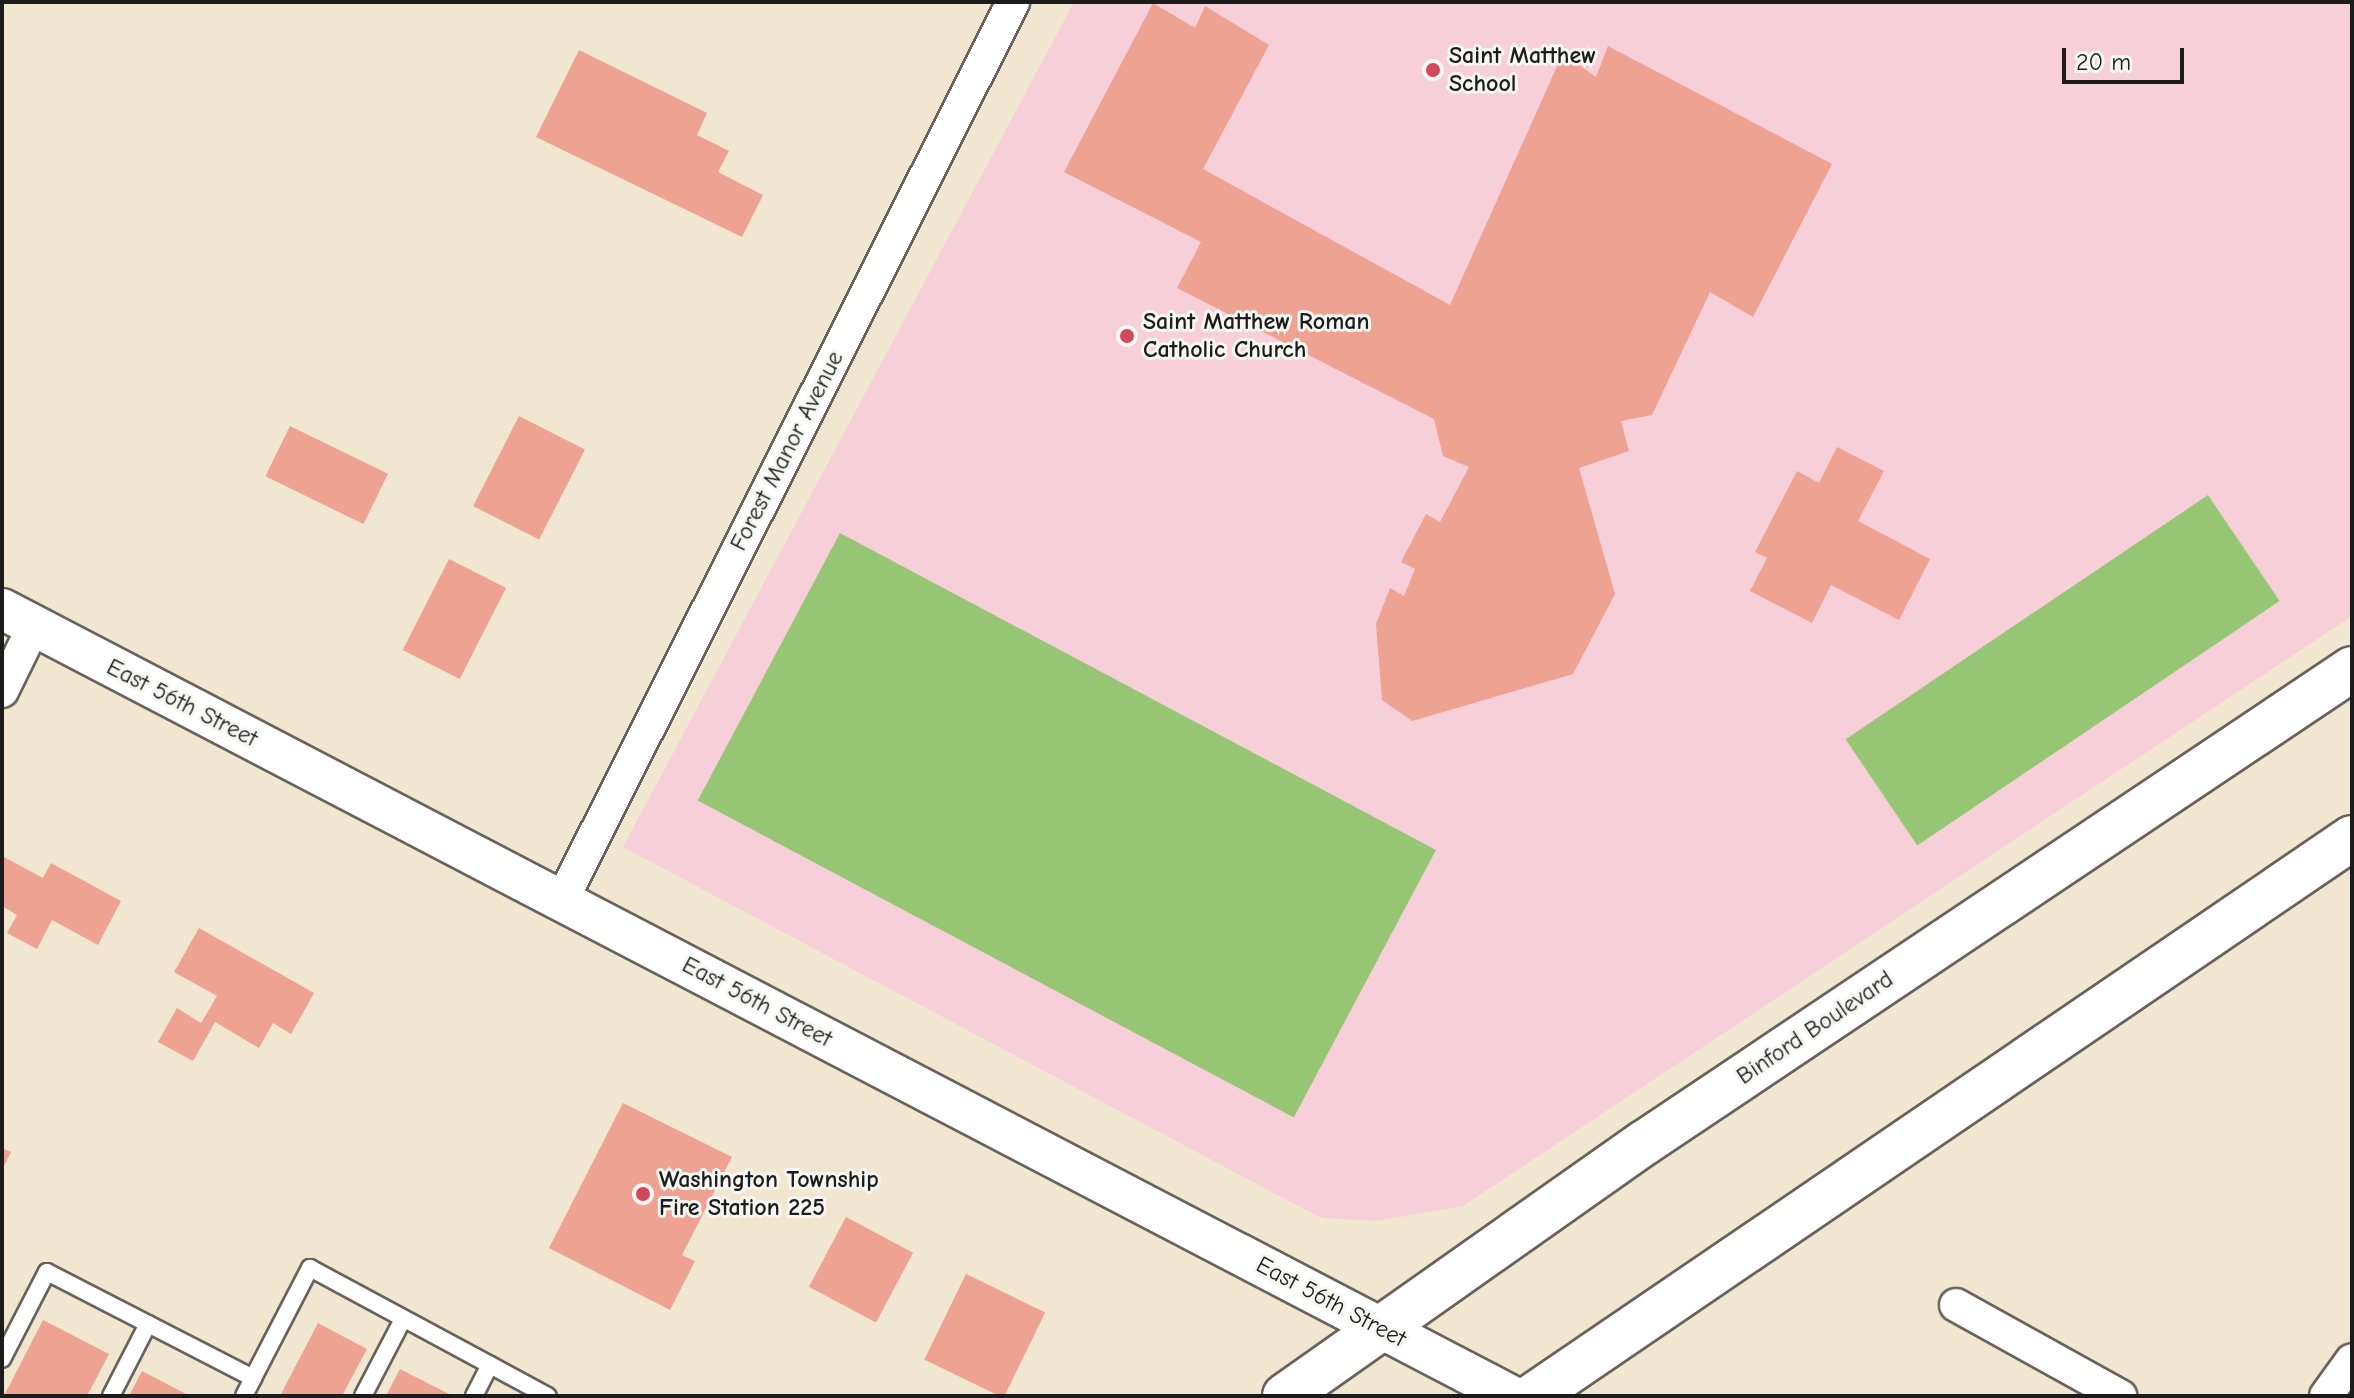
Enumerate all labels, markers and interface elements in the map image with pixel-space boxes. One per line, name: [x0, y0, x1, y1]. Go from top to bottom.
scale bar: [2066, 32, 2188, 82]
place label: Saint Matthew School: [1449, 42, 1596, 98]
text: 20 m: [2076, 48, 2131, 76]
marker: Saint Matthew School: [1424, 61, 1442, 79]
place label: Saint Matthew Roman Catholic Church: [1143, 308, 1369, 364]
marker: Saint Matthew Roman Catholic Church: [1118, 327, 1136, 345]
street label: Forest Manor Avenue: [724, 346, 850, 556]
street label: East 56th Street: [102, 653, 262, 753]
street label: East 56th Street: [677, 950, 837, 1054]
street label: Binford Boulevard: [1731, 965, 1899, 1091]
place label: Washington Township Fire Station 225: [659, 1166, 879, 1222]
marker: Washington Township Fire Station 225: [634, 1185, 652, 1203]
street label: East 56th Street: [1251, 1250, 1411, 1354]

